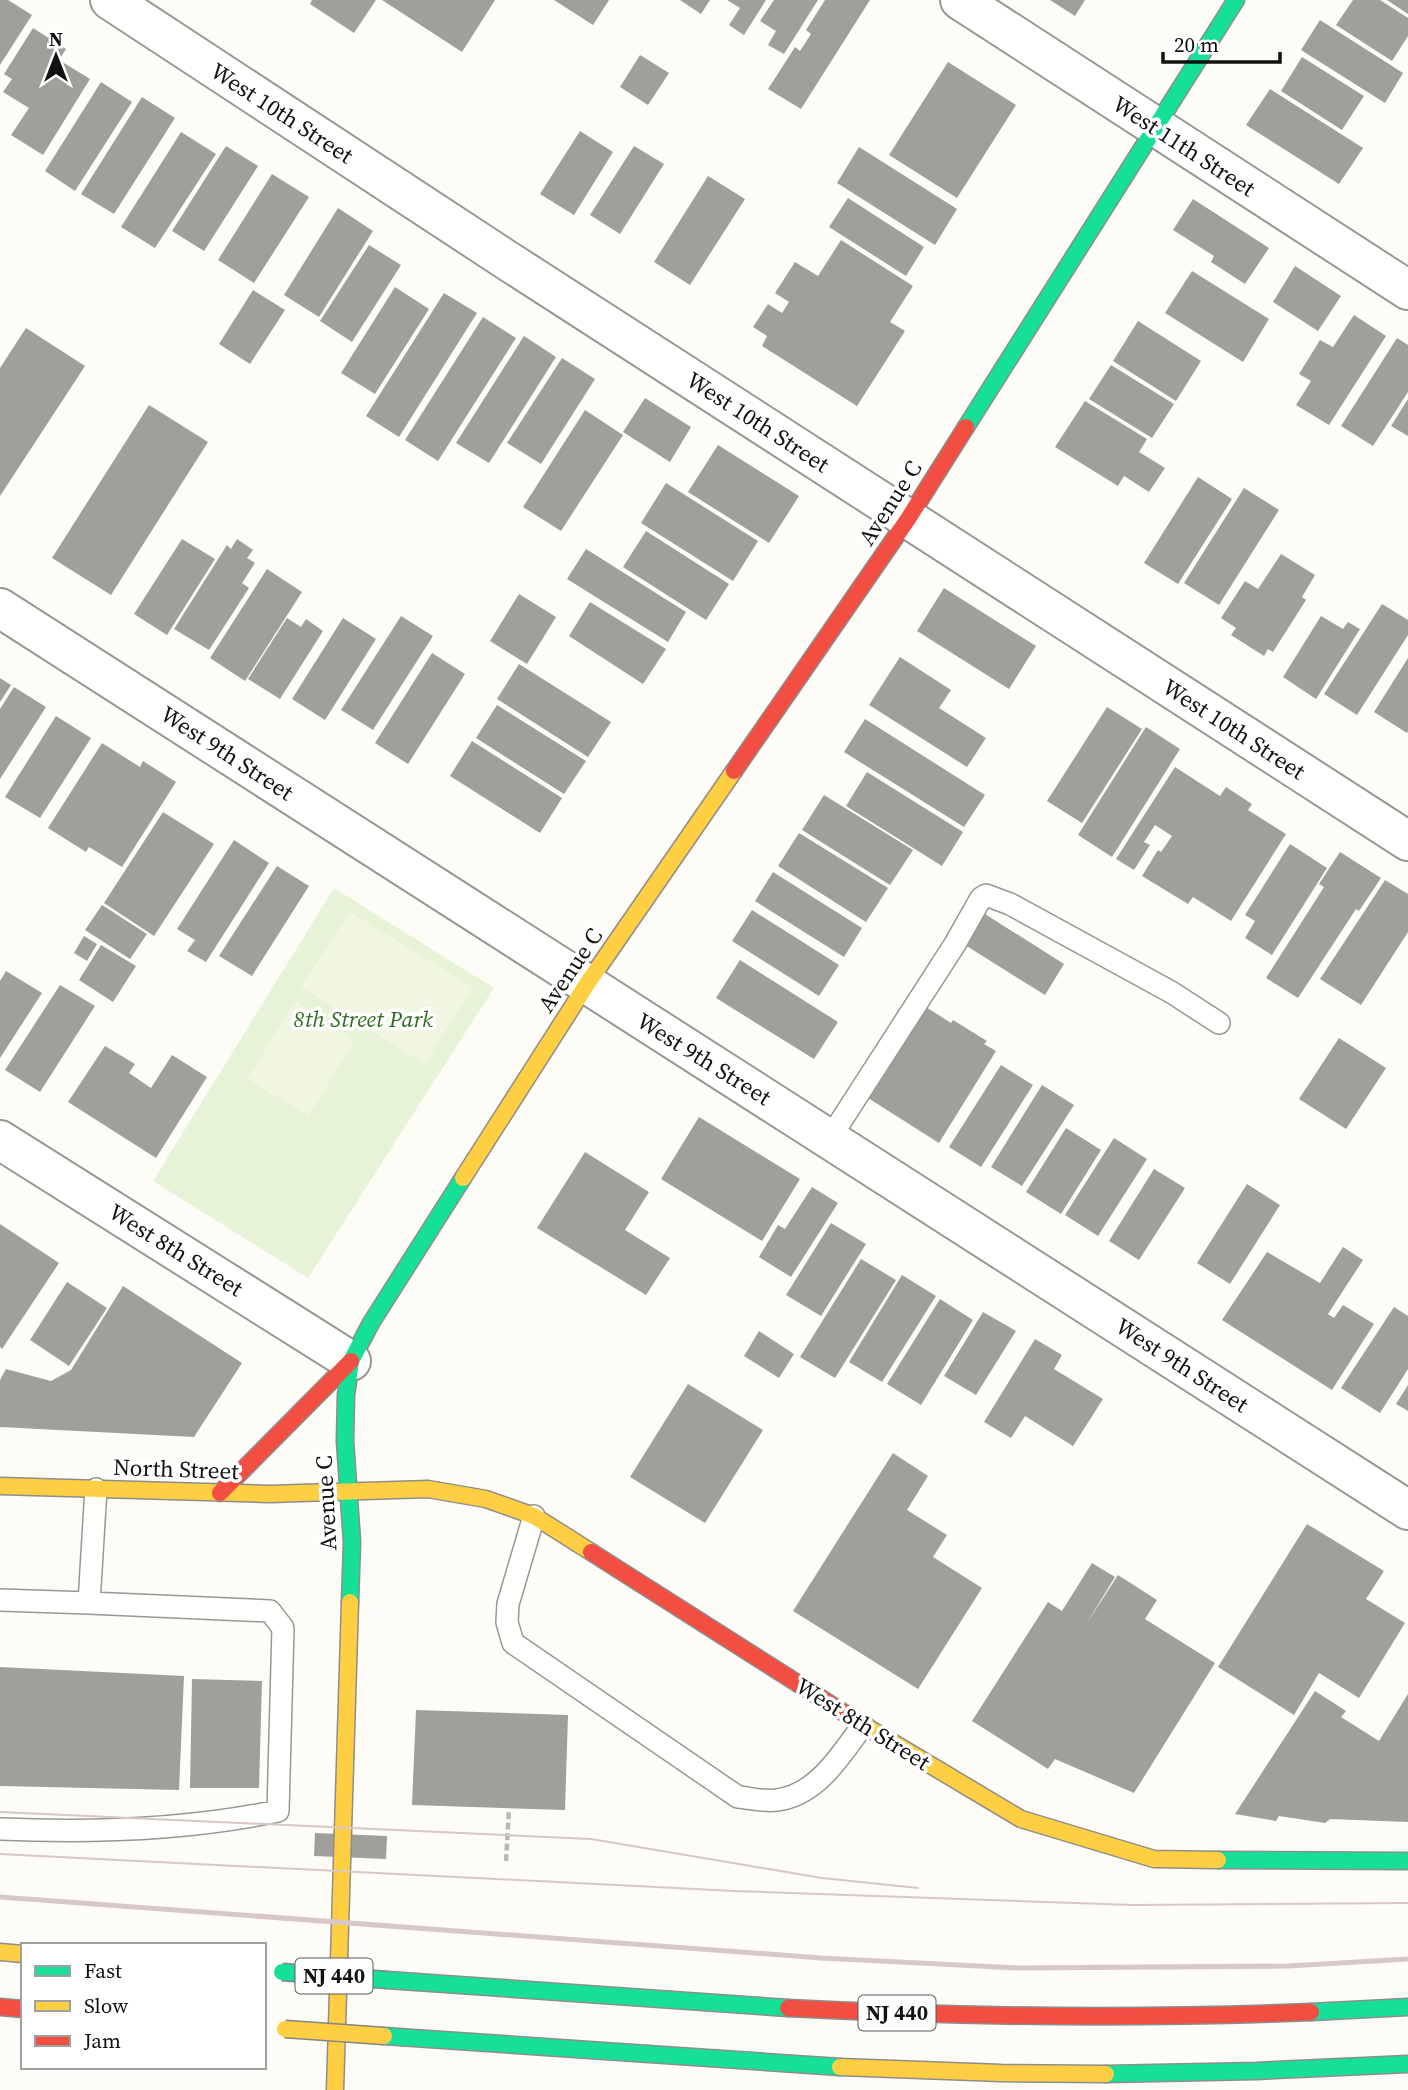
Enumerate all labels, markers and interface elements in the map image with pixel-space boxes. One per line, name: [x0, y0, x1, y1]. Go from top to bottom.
north arrow: [21, 21, 91, 91]
scale bar: [1163, 21, 1280, 65]
text: N: [49, 26, 63, 52]
text: 20 m: [1174, 30, 1219, 59]
street label: West 10th Street: [204, 55, 360, 171]
street label: West 11th Street: [1106, 88, 1262, 204]
street label: West 10th Street: [680, 364, 836, 480]
street label: Avenue C: [851, 454, 929, 552]
street label: West 10th Street: [1156, 671, 1312, 787]
street label: West 9th Street: [154, 698, 300, 808]
street label: Avenue C: [530, 922, 610, 1018]
park label: 8th Street Park: [293, 1003, 433, 1035]
street label: West 9th Street: [631, 1005, 778, 1113]
street label: West 8th Street: [103, 1196, 250, 1304]
street label: West 9th Street: [1109, 1310, 1255, 1420]
street label: North Street: [113, 1451, 240, 1487]
street label: Avenue C: [308, 1455, 344, 1551]
street label: West 8th Street: [790, 1670, 937, 1778]
legend: [21, 1943, 266, 2069]
text: Fast: [84, 1956, 122, 1985]
road number: NJ 440: [296, 1958, 372, 1994]
text: Slow: [84, 1991, 128, 2020]
road number: NJ 440: [858, 1996, 936, 2030]
text: Jam: [83, 2026, 121, 2055]

